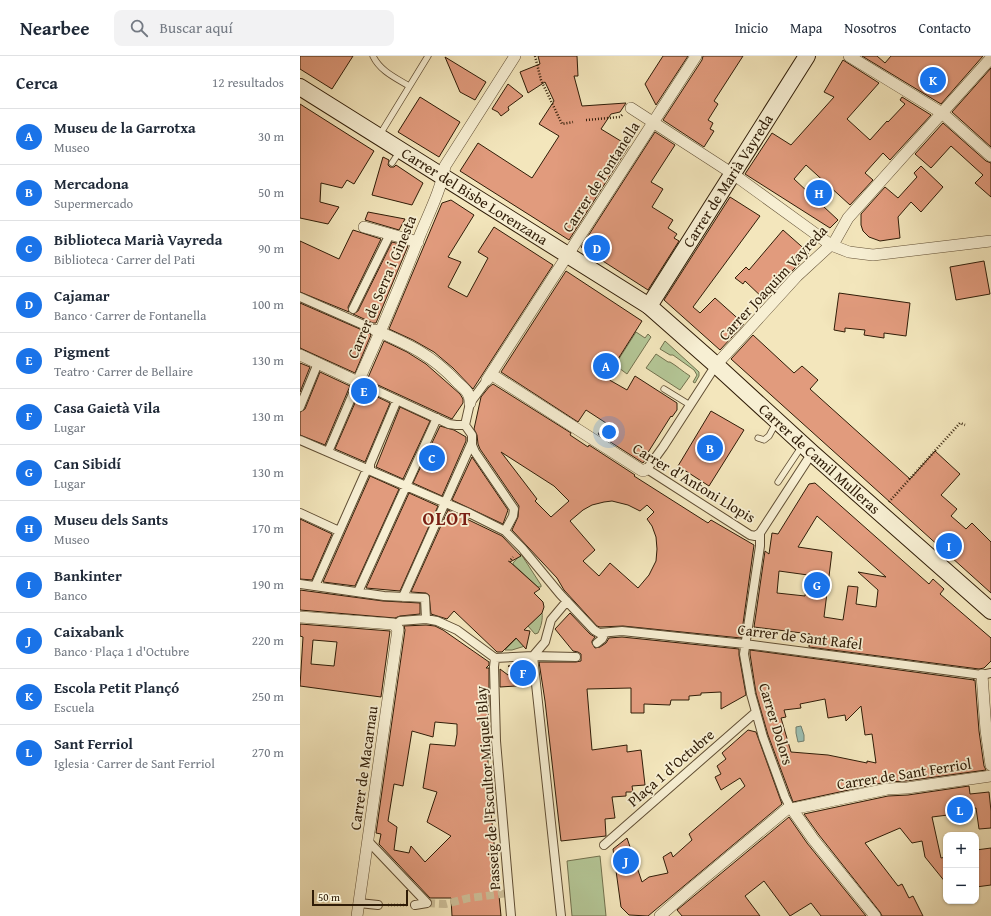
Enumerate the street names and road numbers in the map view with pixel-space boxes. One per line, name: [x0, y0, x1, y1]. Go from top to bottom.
street label: Carrer de Marià Vayreda: [678, 110, 778, 251]
street label: Carrer de Fontanella: [557, 117, 644, 236]
street label: Carrer del Bisbe Lorenzana: [398, 142, 552, 250]
street label: Carrer de Serra i Ginesta: [342, 212, 421, 362]
street label: Carrer Joaquim Vayreda: [714, 220, 832, 345]
street label: Carrer de Camil Mulleras: [754, 398, 885, 519]
street label: Carrer d'Antoni Llopis: [629, 438, 760, 528]
street label: Carrer de Sant Rafel: [737, 618, 864, 655]
street label: Carrer Dolors: [754, 680, 799, 767]
street label: Passeig de l'Escultor Miquel Blay: [470, 685, 505, 891]
street label: Carrer de Macarnau: [344, 704, 383, 831]
street label: Plaça 1 d'Octubre: [623, 724, 719, 811]
street label: Carrer de Sant Ferriol: [835, 753, 973, 795]

